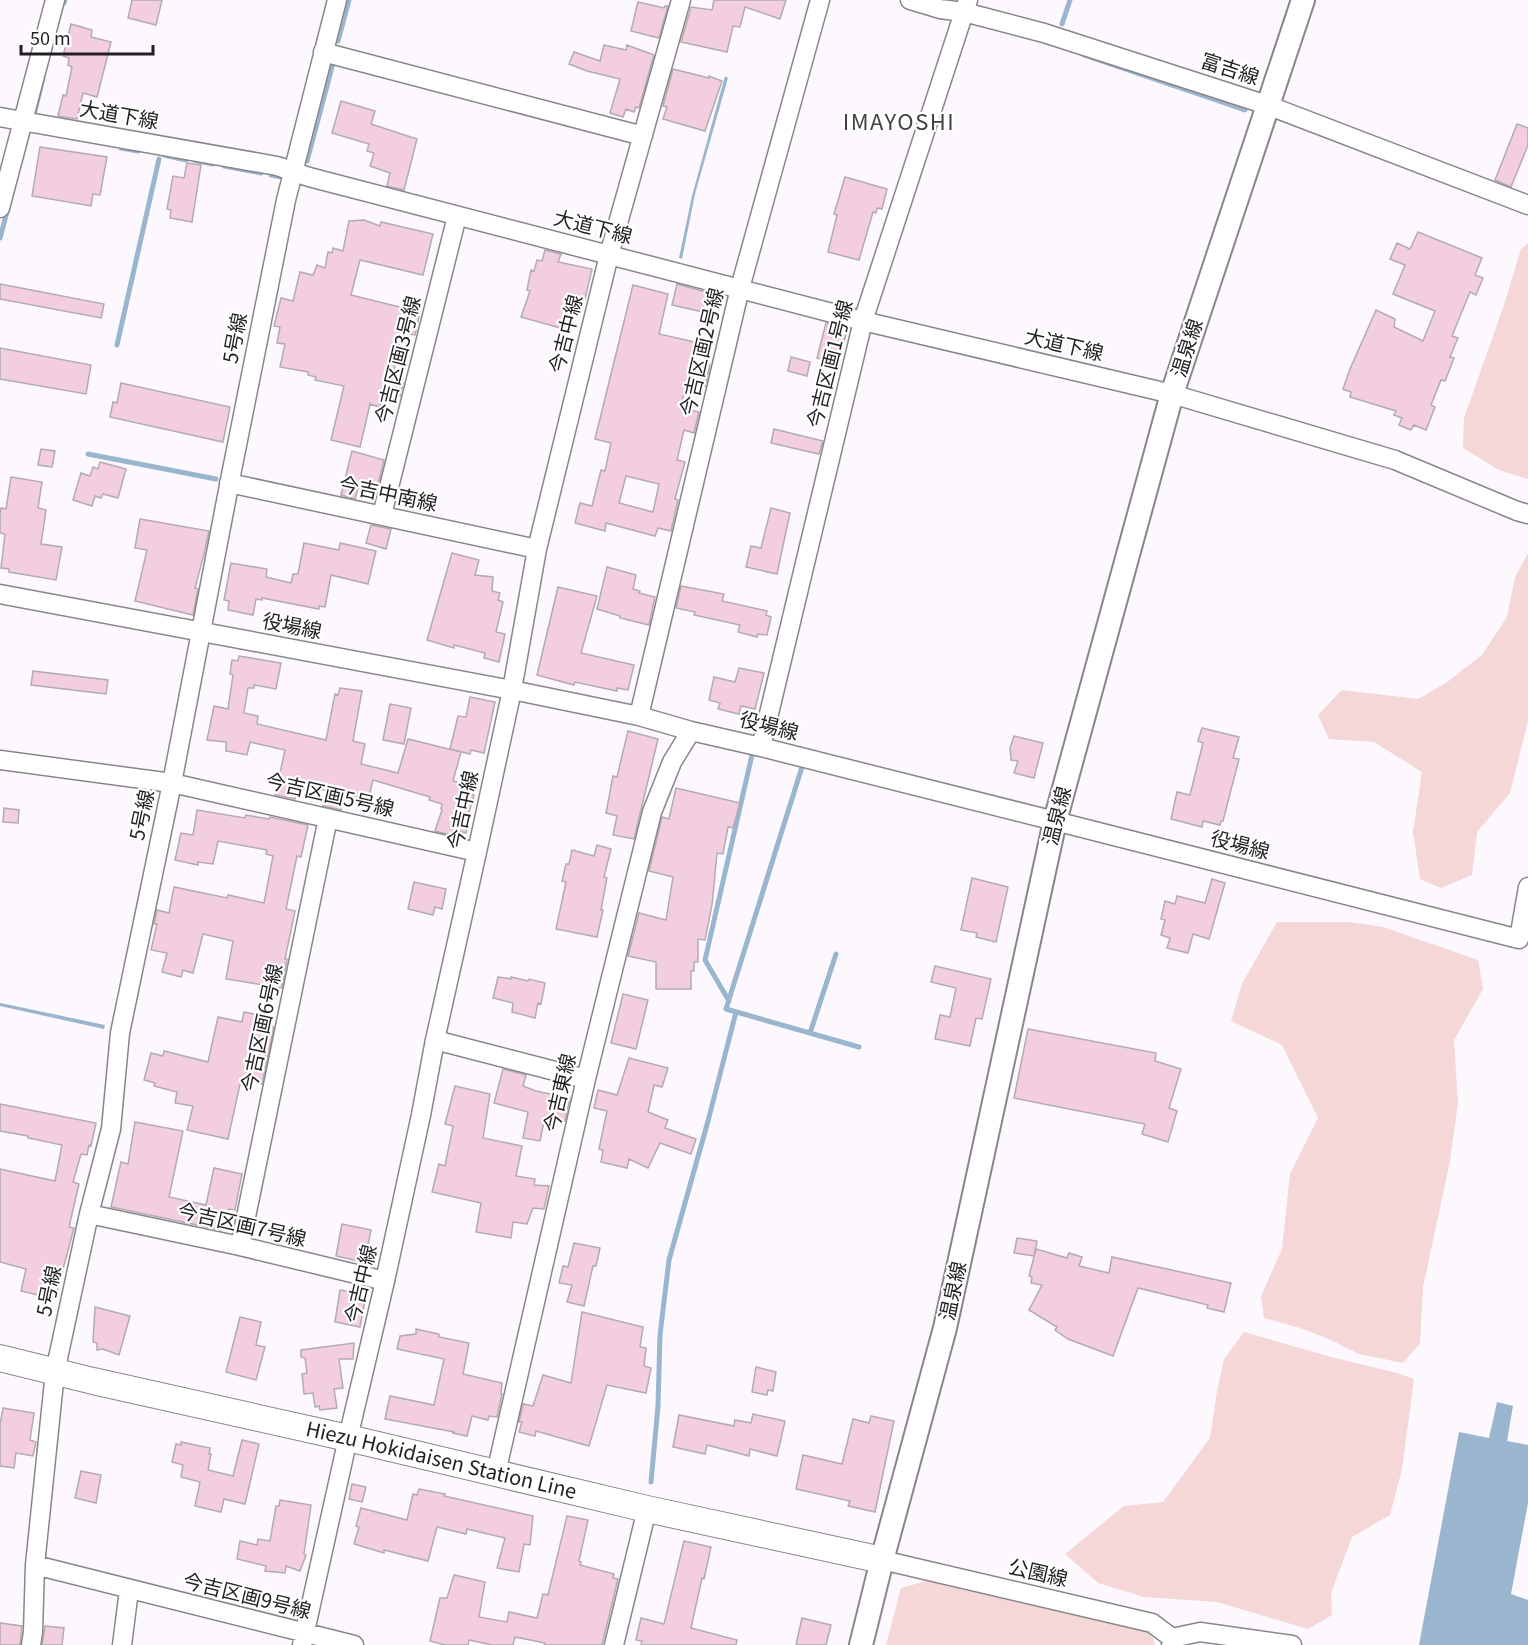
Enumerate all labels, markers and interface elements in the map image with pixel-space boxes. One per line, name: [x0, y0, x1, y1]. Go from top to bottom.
scale bar: [21, 18, 153, 56]
text: 50 m: [30, 24, 71, 50]
street label: 富吉線: [1197, 45, 1263, 91]
street label: 大道下線: [77, 92, 161, 135]
district label: IMAYOSHI: [843, 104, 955, 136]
street label: 大道下線: [551, 202, 636, 249]
street label: 今吉区画2号線: [672, 285, 729, 419]
street label: 今吉中線: [541, 291, 588, 376]
street label: 今吉区画3号線: [367, 293, 426, 427]
street label: 今吉区画1号線: [799, 297, 858, 431]
street label: 5号線: [214, 310, 253, 366]
street label: 温泉線: [1163, 315, 1209, 381]
street label: 大道下線: [1022, 320, 1107, 367]
street label: 今吉中南線: [336, 468, 440, 517]
street label: 役場線: [260, 605, 325, 644]
street label: 役場線: [737, 703, 802, 746]
street label: 今吉区画5号線: [263, 765, 397, 822]
street label: 今吉中線: [439, 768, 484, 852]
street label: 温泉線: [1034, 783, 1077, 848]
street label: 5号線: [121, 787, 160, 843]
street label: 役場線: [1208, 822, 1273, 865]
street label: 今吉区画6号線: [233, 961, 288, 1095]
street label: 今吉東線: [535, 1050, 582, 1135]
street label: 今吉区画7号線: [175, 1195, 309, 1252]
street label: 今吉中線: [336, 1241, 383, 1326]
street label: 温泉線: [931, 1258, 972, 1323]
street label: 5号線: [28, 1263, 67, 1319]
street label: Hiezu Hokidaisen Station Line: [303, 1413, 580, 1505]
street label: 公園線: [1006, 1551, 1071, 1592]
street label: 今吉区画9号線: [180, 1565, 314, 1624]

